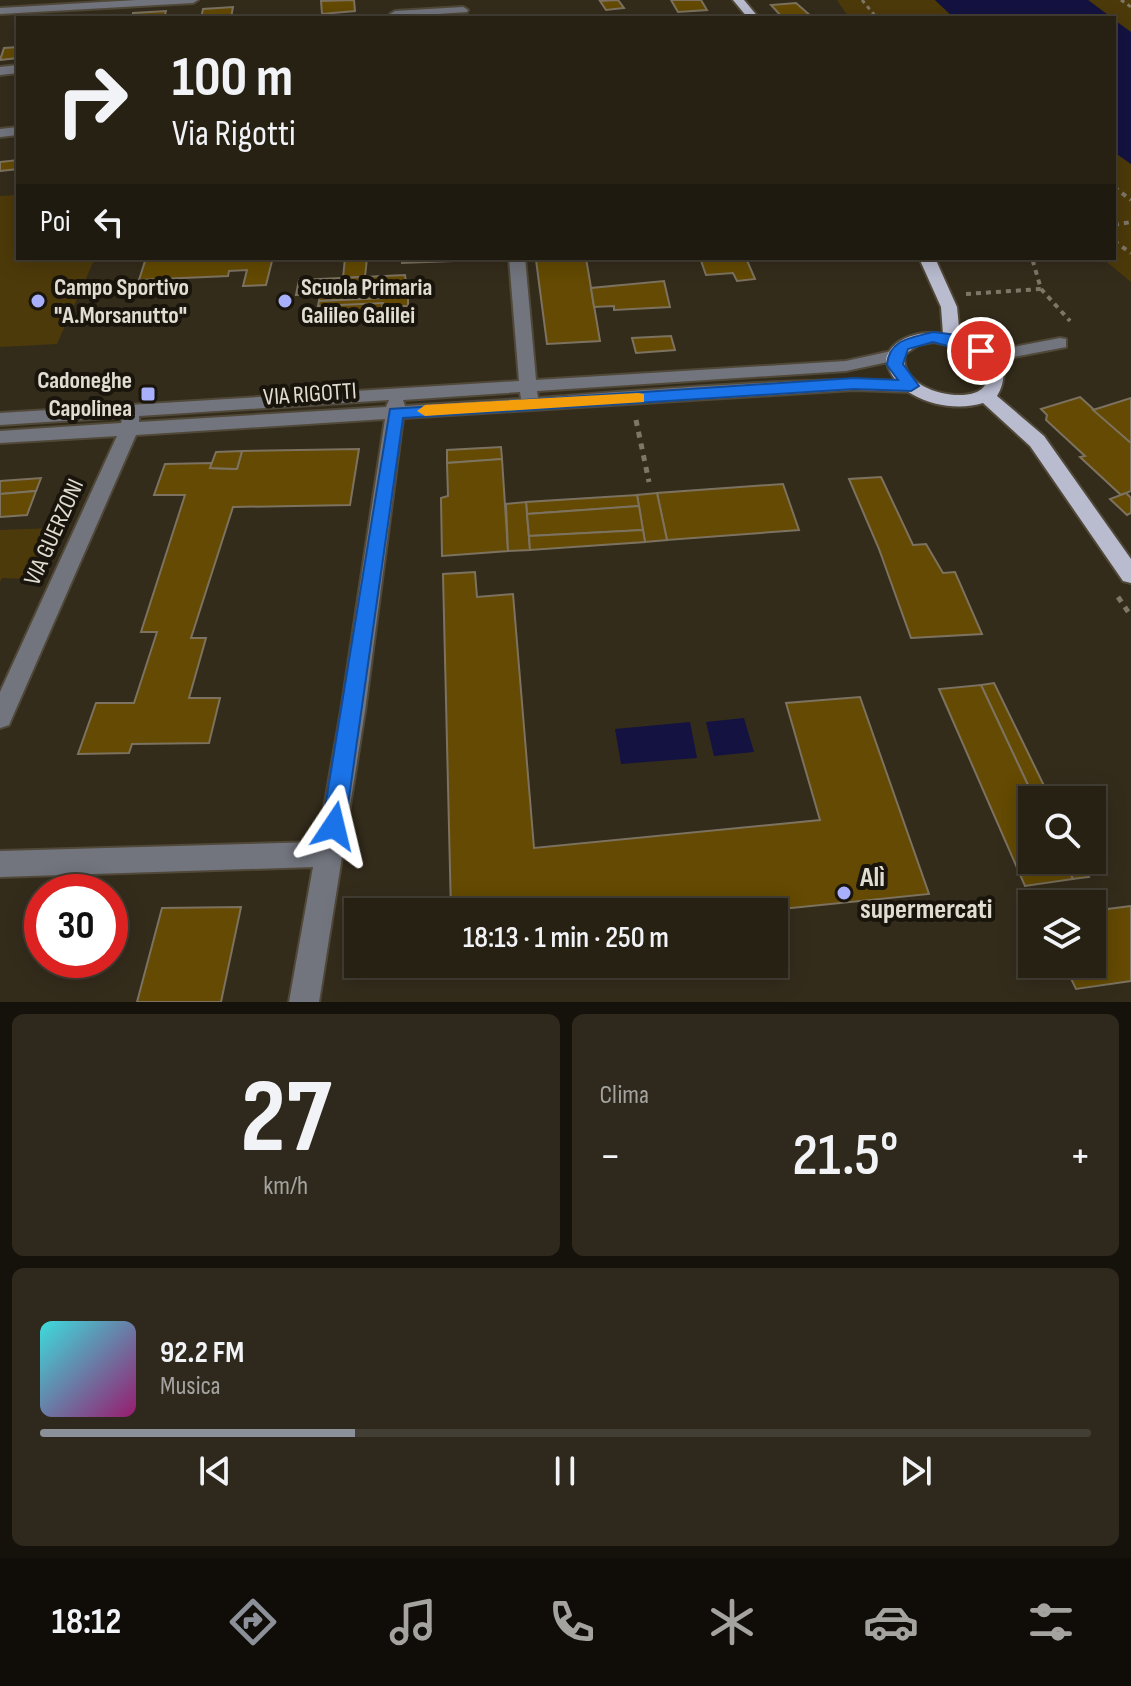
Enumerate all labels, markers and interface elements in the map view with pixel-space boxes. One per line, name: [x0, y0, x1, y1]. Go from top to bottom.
text: 100 m: [172, 45, 293, 112]
icon: right: [40, 48, 144, 152]
text: Via Rigotti: [172, 113, 296, 156]
icon: left: [87, 200, 131, 244]
text: Poi: [40, 204, 71, 240]
place label: Campo Sportivo "A.Morsanutto": [54, 273, 189, 330]
place label: Scuola Primaria Galileo Galilei: [301, 273, 432, 330]
marker: Campo Sportivo "A.Morsanutto": [29, 292, 47, 310]
marker: Scuola Primaria Galileo Galilei: [276, 292, 294, 310]
pin: [947, 317, 1015, 385]
icon: arrive: [959, 329, 1003, 373]
place label: Cadoneghe Capolinea: [37, 366, 132, 423]
street label: VIA RIGOTTI: [262, 376, 358, 412]
marker: Cadoneghe Capolinea: [139, 385, 157, 403]
street label: VIA GUERZONI: [18, 474, 90, 590]
position arrow: [292, 784, 376, 868]
map controls: [1018, 786, 1106, 978]
button: search: [1018, 786, 1106, 874]
place label: Alì supermercati: [859, 861, 993, 926]
speed limit sign: 30: [24, 874, 128, 978]
marker: Alì supermercati: [835, 884, 853, 902]
button: layers: [1018, 890, 1106, 978]
text: 18:13 · 1 min · 250 m: [463, 920, 669, 956]
text: 27: [240, 1056, 331, 1181]
text: Clima: [600, 1080, 649, 1111]
text: 21.5°: [792, 1120, 898, 1192]
text: −: [600, 1130, 621, 1183]
text: +: [1069, 1130, 1091, 1183]
text: km/h: [263, 1171, 308, 1202]
text: 92.2 FM: [160, 1335, 244, 1371]
text: Musica: [160, 1371, 221, 1402]
icon: previous: [193, 1449, 237, 1493]
icon: pause: [543, 1449, 587, 1493]
icon: next: [894, 1449, 938, 1493]
icon: directions: [225, 1594, 281, 1650]
icon: music: [385, 1594, 441, 1650]
icon: phone: [544, 1594, 600, 1650]
icon: climate: [704, 1594, 760, 1650]
icon: car: [863, 1594, 919, 1650]
icon: filters: [1023, 1594, 1079, 1650]
text: 18:12: [52, 1601, 121, 1644]

